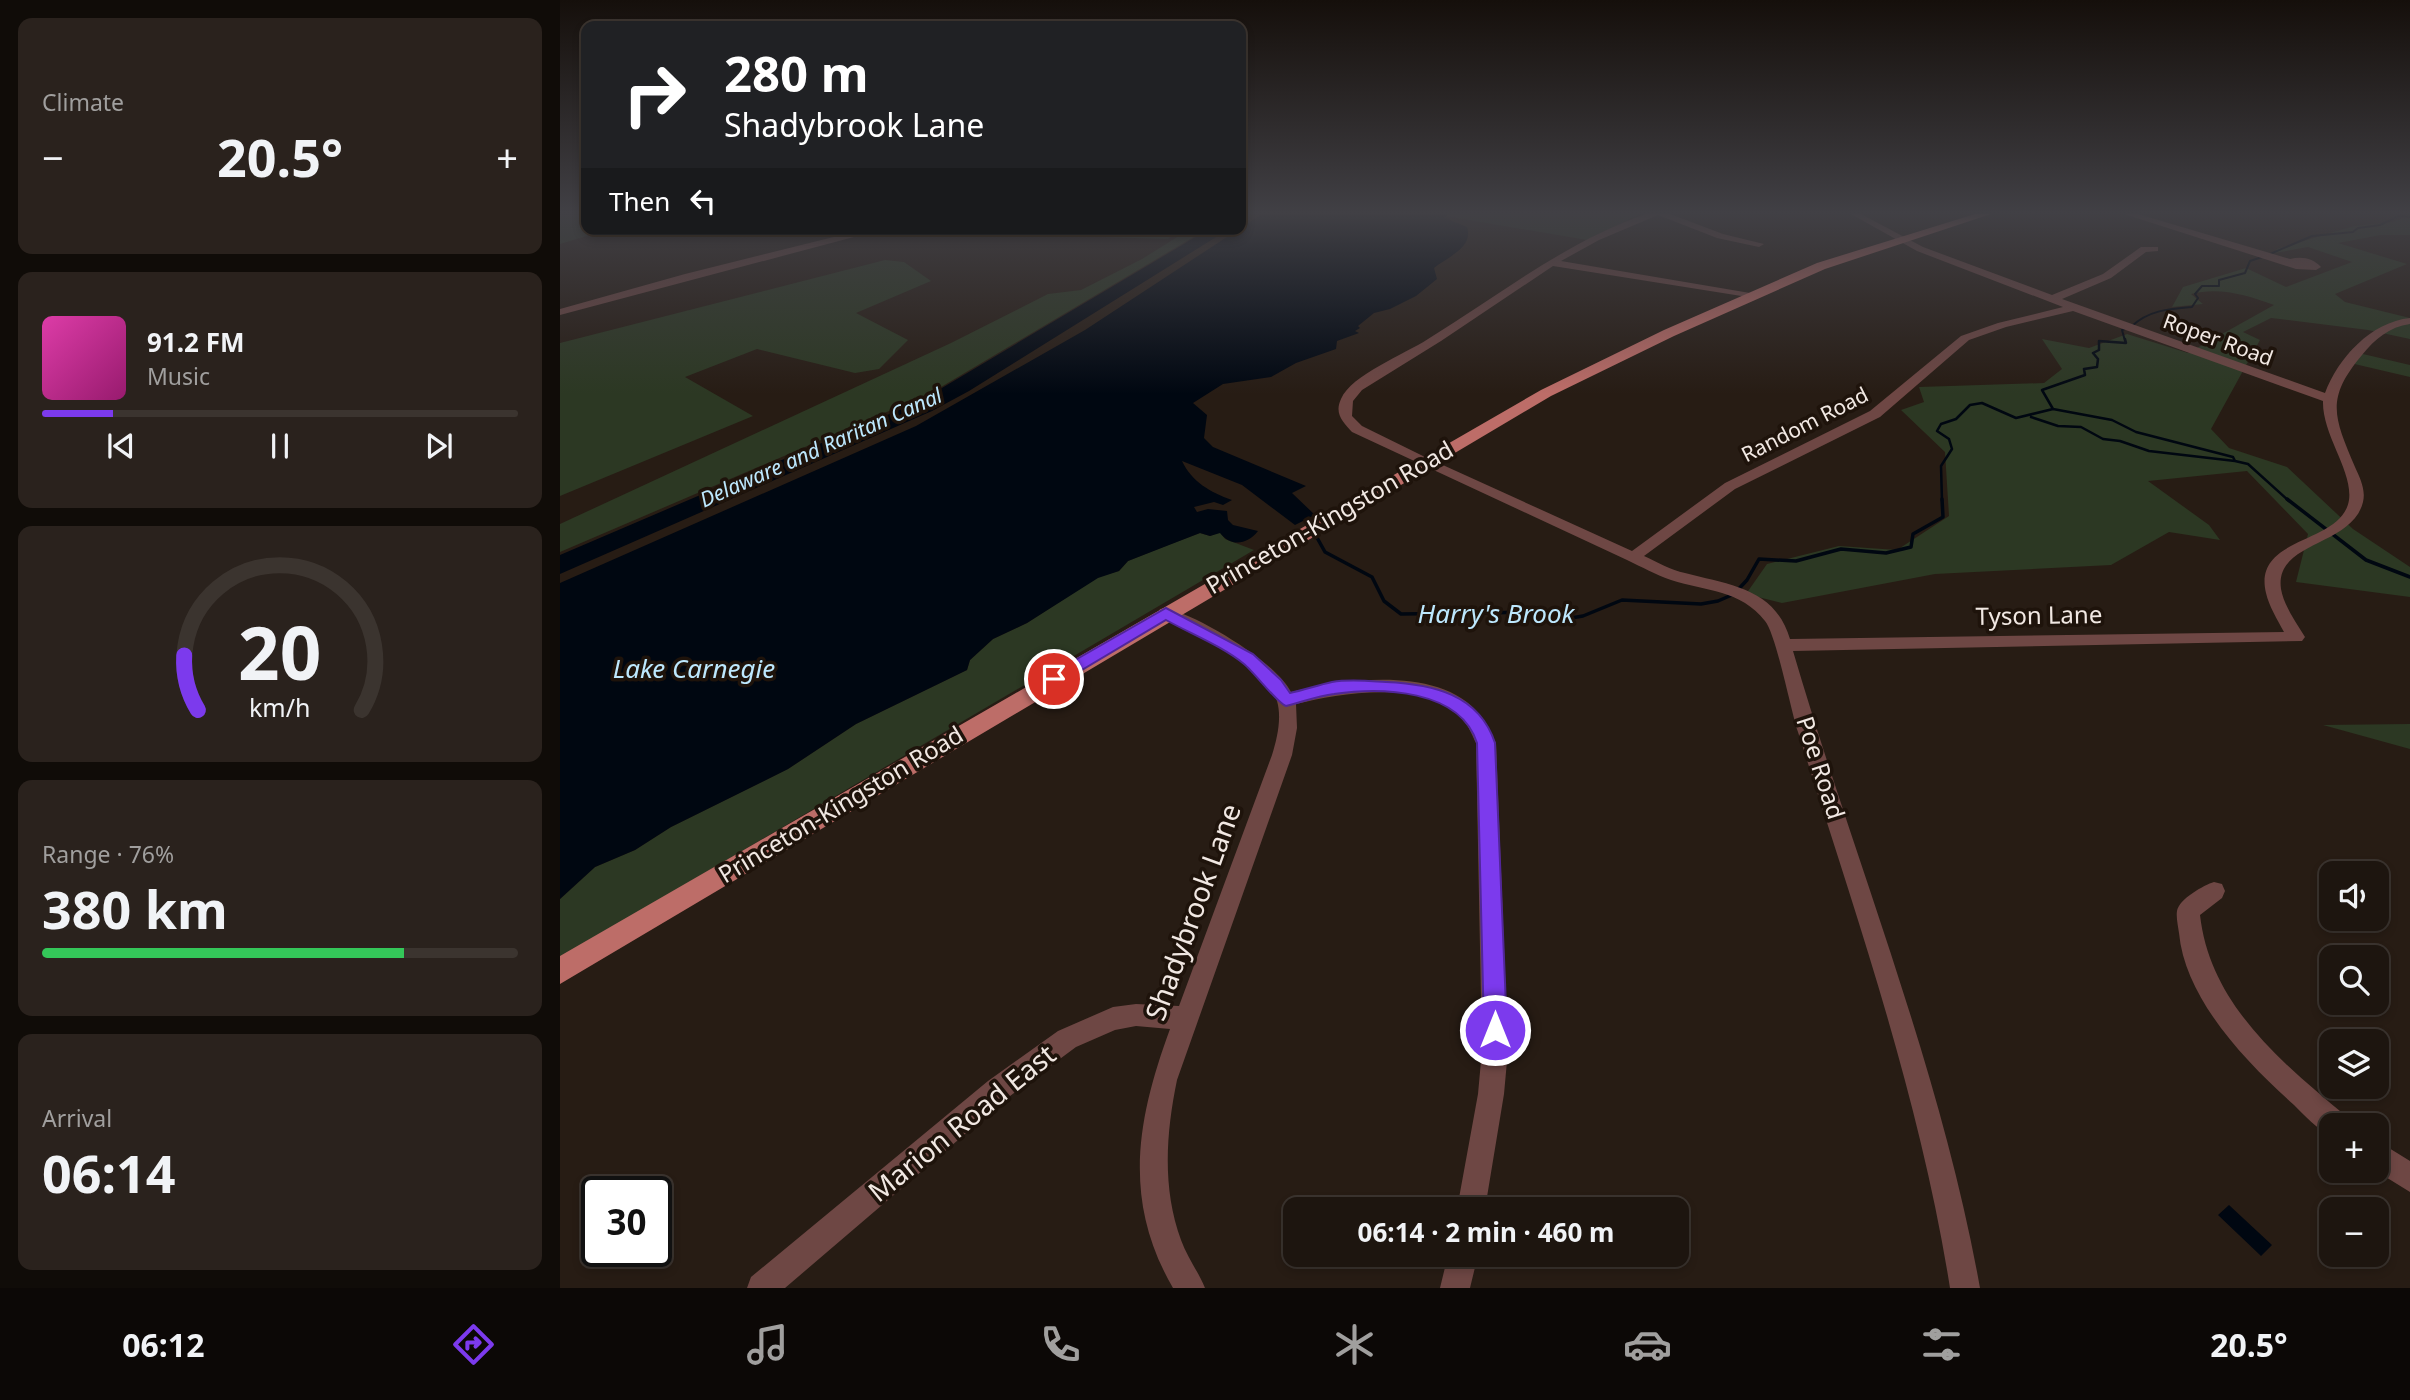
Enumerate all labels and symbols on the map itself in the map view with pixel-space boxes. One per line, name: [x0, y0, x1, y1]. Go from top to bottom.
street label: Roper Road: [2159, 306, 2277, 372]
street label: Random Road: [1736, 380, 1873, 468]
water label: Delaware and Raritan Canal: [695, 381, 947, 513]
street label: Princeton-Kingston Road: [1200, 432, 1459, 601]
water label: Harry's Brook: [1418, 595, 1576, 631]
street label: Tyson Lane: [1975, 597, 2103, 632]
pin: [1024, 649, 1084, 709]
water label: Lake Carnegie: [613, 650, 775, 686]
street label: Poe Road: [1789, 712, 1854, 823]
street label: Princeton-Kingston Road: [712, 717, 969, 890]
street label: Shadybrook Lane: [1135, 798, 1249, 1025]
position arrow: [1458, 993, 1532, 1067]
street label: Marion Road East: [860, 1035, 1063, 1210]
speed limit sign: 30: [581, 1176, 672, 1267]

